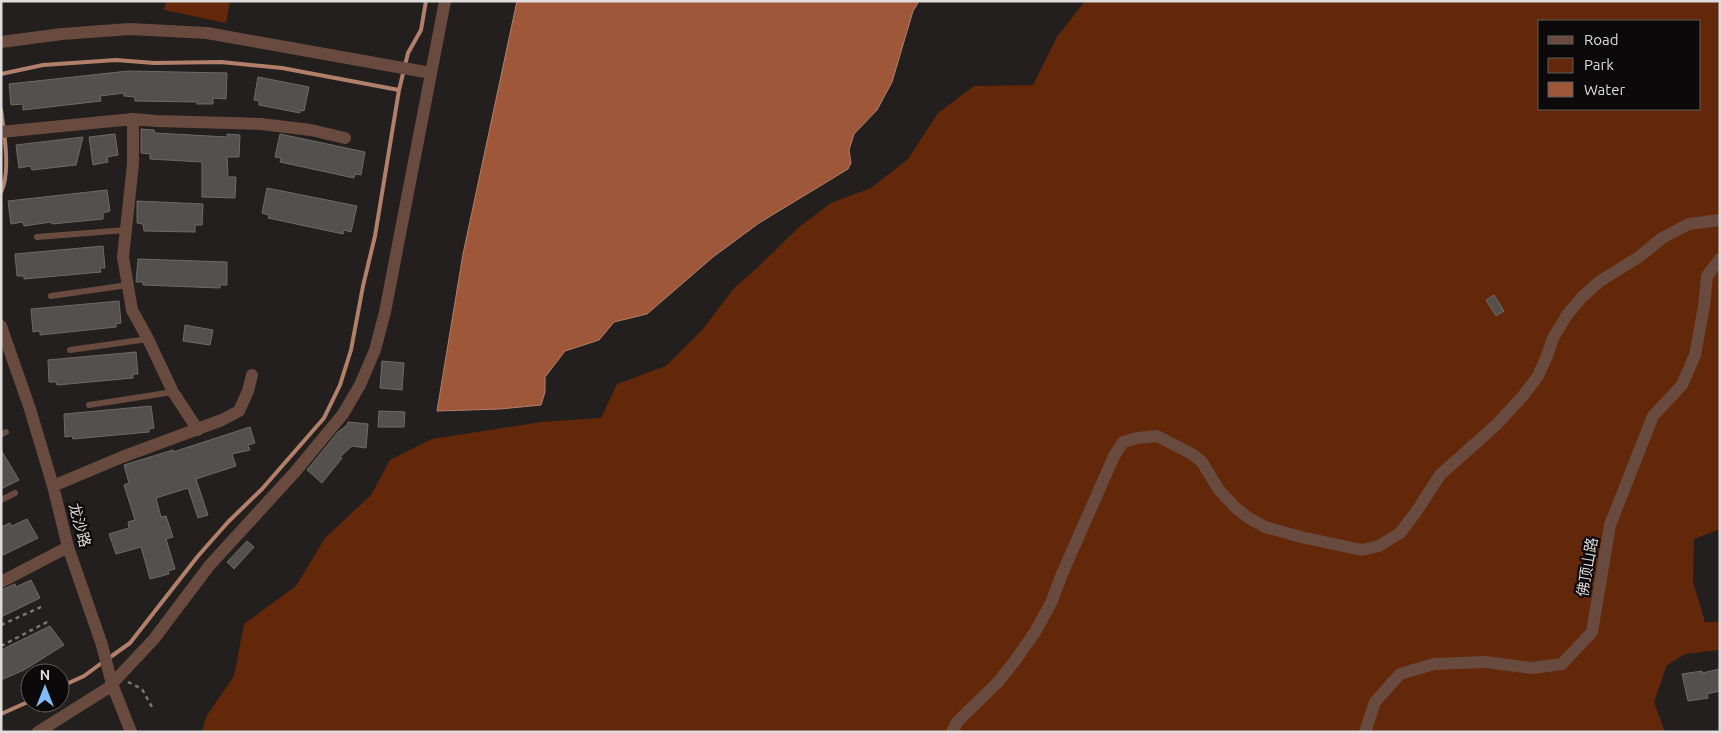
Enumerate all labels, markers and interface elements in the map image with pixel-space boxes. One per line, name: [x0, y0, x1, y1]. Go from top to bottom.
legend: [1538, 20, 1701, 110]
text: Road: [1584, 31, 1619, 48]
text: Park: [1584, 56, 1614, 73]
text: Water: [1584, 81, 1625, 98]
street label: 龙沙路: [66, 501, 94, 549]
street label: 佛顶山路: [1573, 536, 1601, 598]
north arrow: [20, 663, 70, 713]
text: N: [40, 667, 50, 683]

